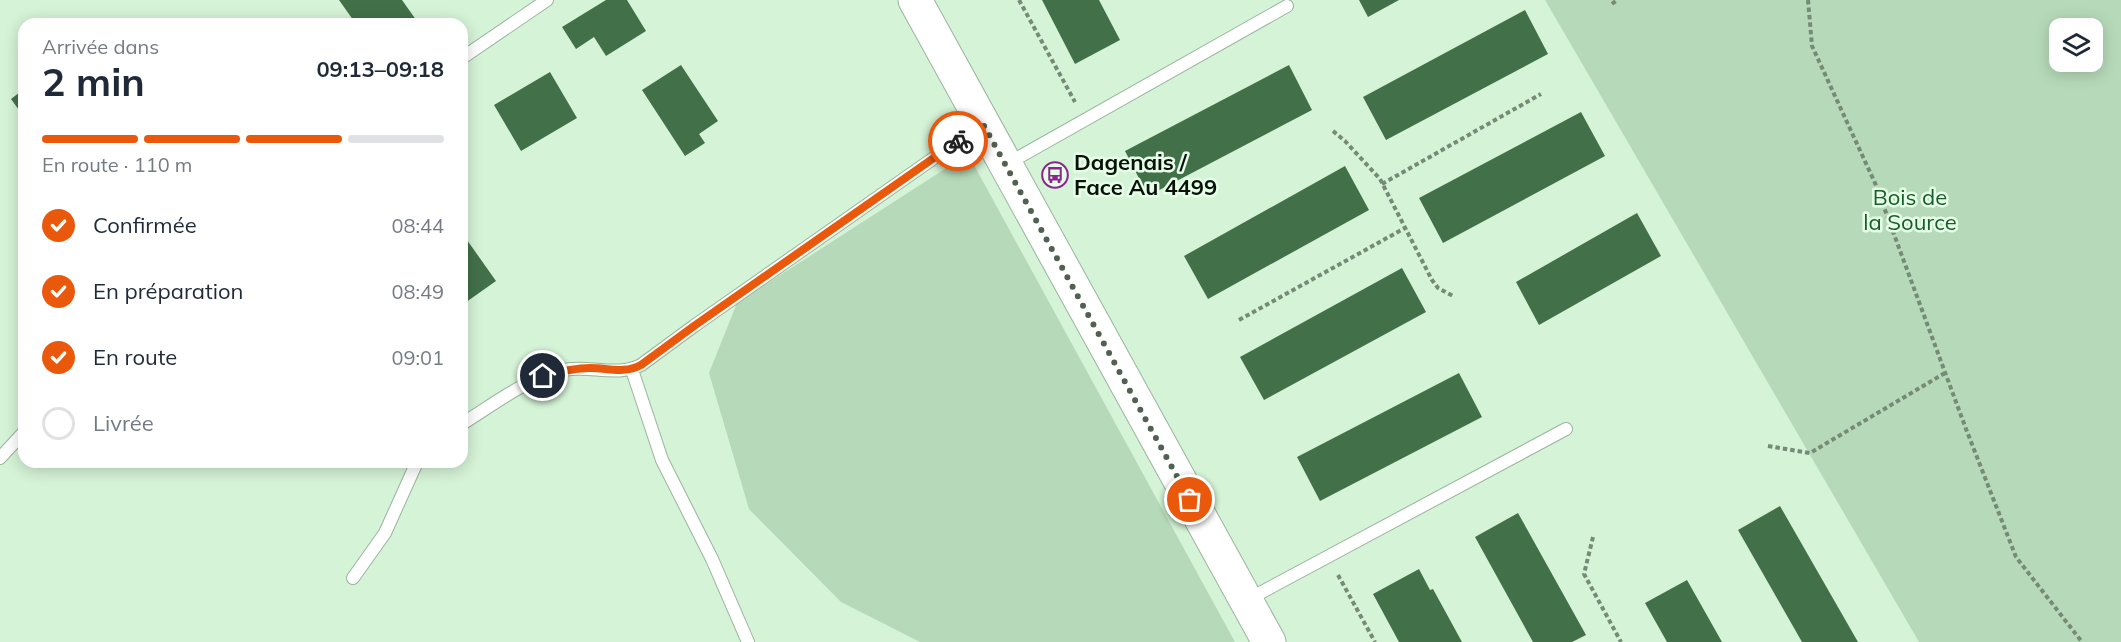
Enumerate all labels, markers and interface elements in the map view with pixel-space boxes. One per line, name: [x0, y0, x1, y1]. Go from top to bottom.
map controls: [2049, 18, 2103, 72]
button: layers: [2049, 18, 2103, 72]
text: Arrivée dans: [42, 34, 159, 59]
text: 09:13–09:18: [316, 55, 444, 83]
text: 2 min: [42, 57, 145, 106]
courier: [928, 111, 988, 171]
icon: bike: [942, 125, 975, 158]
place label: Dagenais / Face Au 4499: [1074, 148, 1217, 201]
text: En route · 110 m: [42, 152, 192, 177]
bus stop icon: Dagenais / Face Au 4499: [1040, 160, 1070, 190]
park label: Bois de la Source: [1863, 183, 1957, 236]
icon: check: [42, 209, 75, 242]
text: Confirmée: [93, 211, 197, 239]
text: 08:44: [391, 213, 444, 238]
icon: check: [42, 275, 75, 308]
text: En préparation: [93, 277, 243, 305]
text: 08:49: [391, 279, 444, 304]
icon: check: [42, 341, 75, 374]
text: En route: [93, 343, 177, 371]
text: 09:01: [391, 345, 444, 370]
pin: [517, 350, 568, 401]
icon: home: [526, 359, 559, 392]
text: Livrée: [93, 409, 154, 437]
pin: [1164, 474, 1215, 525]
icon: bag: [1173, 483, 1206, 516]

